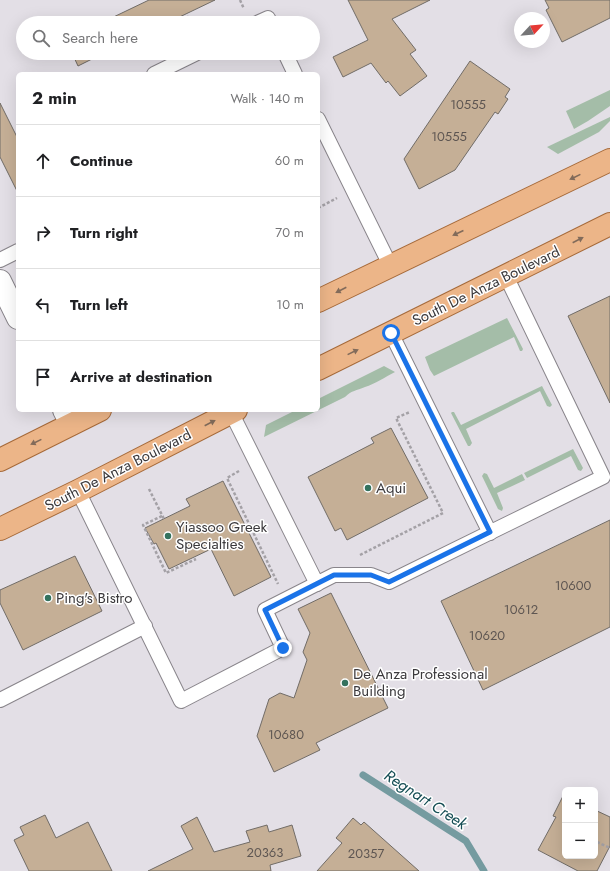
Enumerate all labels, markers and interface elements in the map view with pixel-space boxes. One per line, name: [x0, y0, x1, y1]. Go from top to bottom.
north arrow: [514, 12, 550, 48]
search box: [16, 16, 320, 60]
icon: search: [30, 27, 52, 49]
text: Search here: [62, 27, 138, 49]
text: 2 min: [32, 86, 77, 110]
text: Walk · 140 m: [230, 89, 304, 108]
house number: 10555: [450, 95, 486, 114]
house number: 10555: [431, 127, 467, 146]
icon: ahead: [32, 150, 54, 172]
text: Continue: [70, 150, 133, 172]
text: 60 m: [275, 151, 304, 170]
one-way arrow: [569, 174, 581, 180]
icon: right: [32, 222, 54, 244]
text: Turn right: [70, 222, 138, 244]
text: 70 m: [275, 223, 304, 242]
one-way arrow: [452, 230, 463, 236]
one-way arrow: [572, 237, 584, 243]
street label: South De Anza Boulevard: [408, 241, 564, 331]
one-way arrow: [335, 287, 347, 293]
icon: left: [32, 294, 54, 316]
text: Turn left: [70, 294, 128, 316]
text: 10 m: [276, 295, 304, 314]
route start: [382, 324, 400, 342]
one-way arrow: [347, 349, 359, 355]
icon: arrive: [32, 366, 54, 388]
text: Arrive at destination: [70, 366, 212, 388]
one-way arrow: [204, 420, 215, 427]
street label: South De Anza Boulevard: [41, 423, 195, 517]
one-way arrow: [30, 439, 42, 445]
place label: Aqui: [376, 477, 406, 499]
marker: Aqui: [363, 483, 373, 493]
place label: Yiassoo Greek Specialties: [176, 516, 267, 555]
marker: Yiassoo Greek Specialties: [163, 531, 173, 541]
house number: 10600: [555, 576, 592, 595]
place label: Ping's Bistro: [56, 587, 132, 609]
marker: Ping's Bistro: [43, 593, 53, 603]
house number: 10612: [504, 600, 538, 619]
house number: 10620: [469, 626, 505, 645]
route end: [274, 639, 292, 657]
place label: De Anza Professional Building: [353, 663, 488, 702]
marker: De Anza Professional Building: [340, 678, 350, 688]
house number: 10680: [268, 725, 304, 744]
water label: Regnart Creek: [380, 764, 473, 836]
map controls: [562, 787, 598, 859]
button: +: [562, 787, 598, 823]
button: −: [562, 823, 598, 859]
house number: 20363: [247, 843, 283, 862]
house number: 20357: [348, 844, 384, 863]

